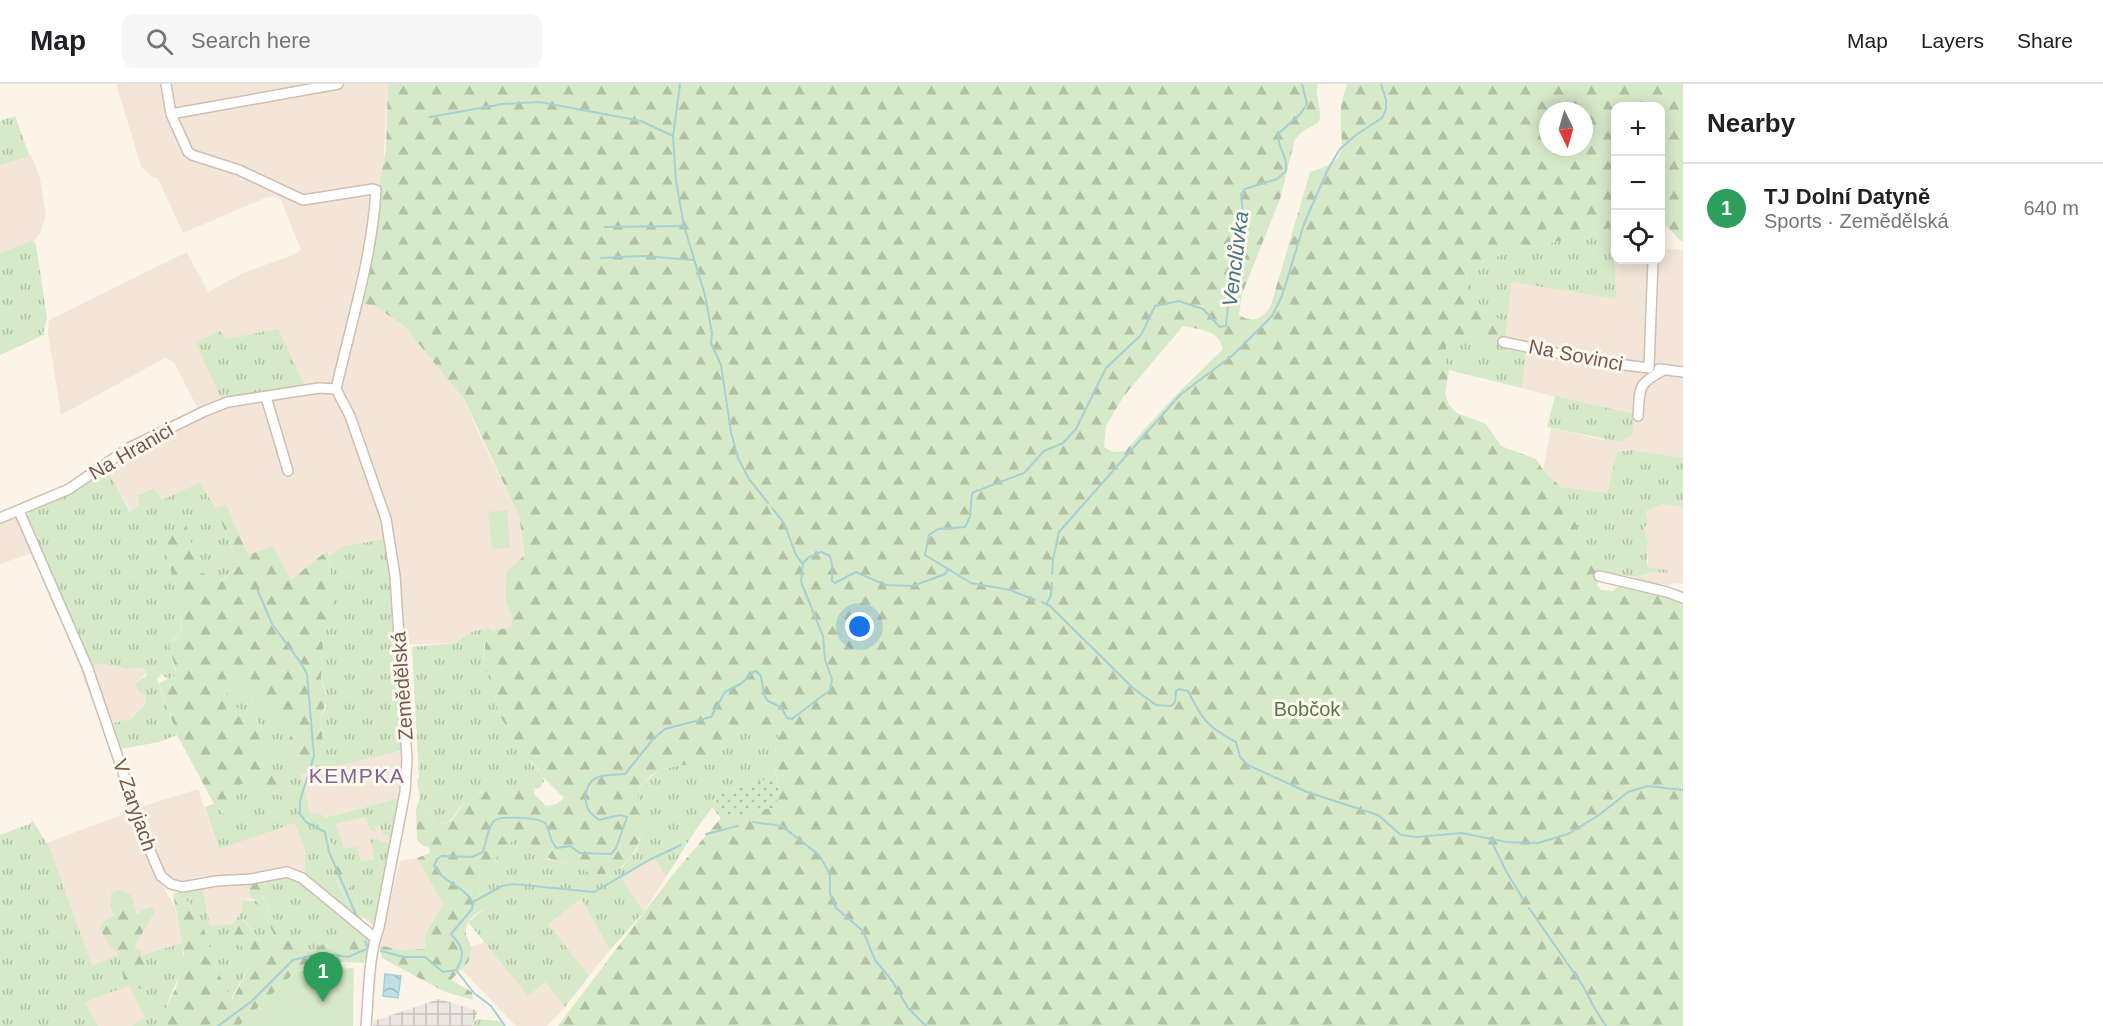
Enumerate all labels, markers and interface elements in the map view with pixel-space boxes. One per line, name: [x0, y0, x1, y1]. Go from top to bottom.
search box: [122, 14, 542, 68]
text: Map: [30, 25, 86, 56]
icon: search: [143, 25, 176, 58]
text: Search here: [191, 28, 311, 53]
text: Map: [1847, 29, 1888, 52]
text: Layers: [1921, 29, 1984, 52]
text: Share: [2017, 29, 2073, 52]
north arrow: [1539, 102, 1593, 156]
map controls: [1611, 102, 1665, 264]
button: +: [1611, 102, 1665, 156]
text: Nearby: [1707, 108, 1795, 138]
button: −: [1611, 156, 1665, 210]
text: TJ Dolní Datyně: [1764, 184, 1930, 209]
text: 1: [1721, 197, 1732, 219]
text: 640 m: [2023, 197, 2079, 219]
water label: Venclůvka: [1218, 210, 1252, 308]
button: locate: [1611, 210, 1665, 264]
text: Sports · Zemědělská: [1764, 210, 1949, 232]
street label: Na Sovinci: [1527, 335, 1625, 375]
street label: Na Hranici: [85, 418, 177, 484]
your location: [845, 612, 874, 641]
street label: Zemědělská: [387, 630, 417, 741]
park label: Bobčok: [1274, 698, 1341, 720]
street label: V Zaryjach: [109, 756, 161, 854]
district label: KEMPKA: [309, 764, 405, 787]
pin: 1: [304, 952, 342, 1002]

